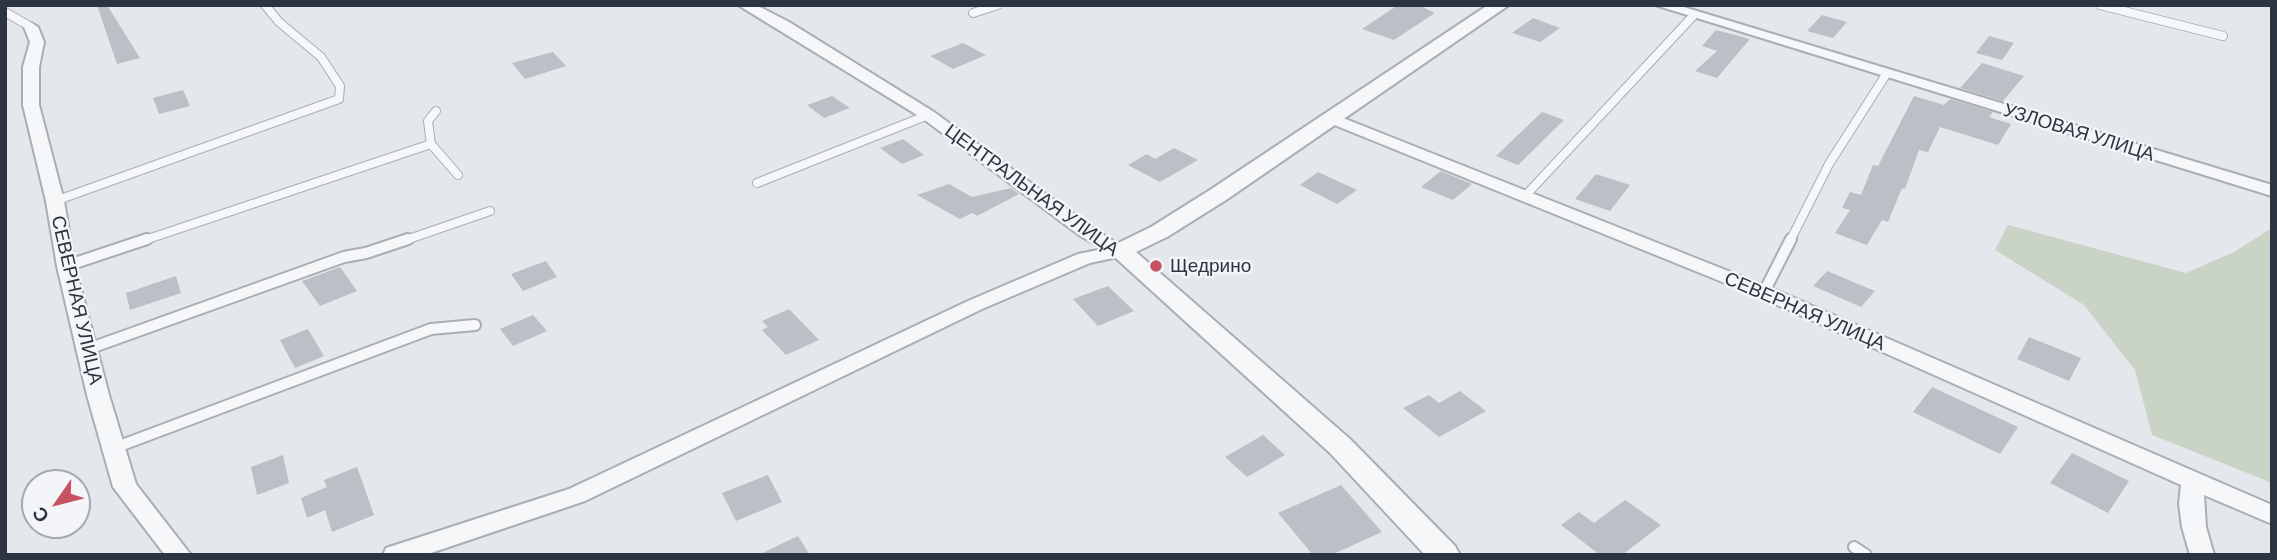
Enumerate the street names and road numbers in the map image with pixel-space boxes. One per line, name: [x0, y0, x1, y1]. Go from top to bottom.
street label: УЗЛОВАЯ УЛИЦА: [2001, 98, 2157, 166]
street label: ЦЕНТРАЛЬНАЯ УЛИЦА: [940, 119, 1124, 261]
street label: СЕВЕРНАЯ УЛИЦА: [46, 213, 108, 387]
street label: СЕВЕРНАЯ УЛИЦА: [1721, 267, 1889, 355]

